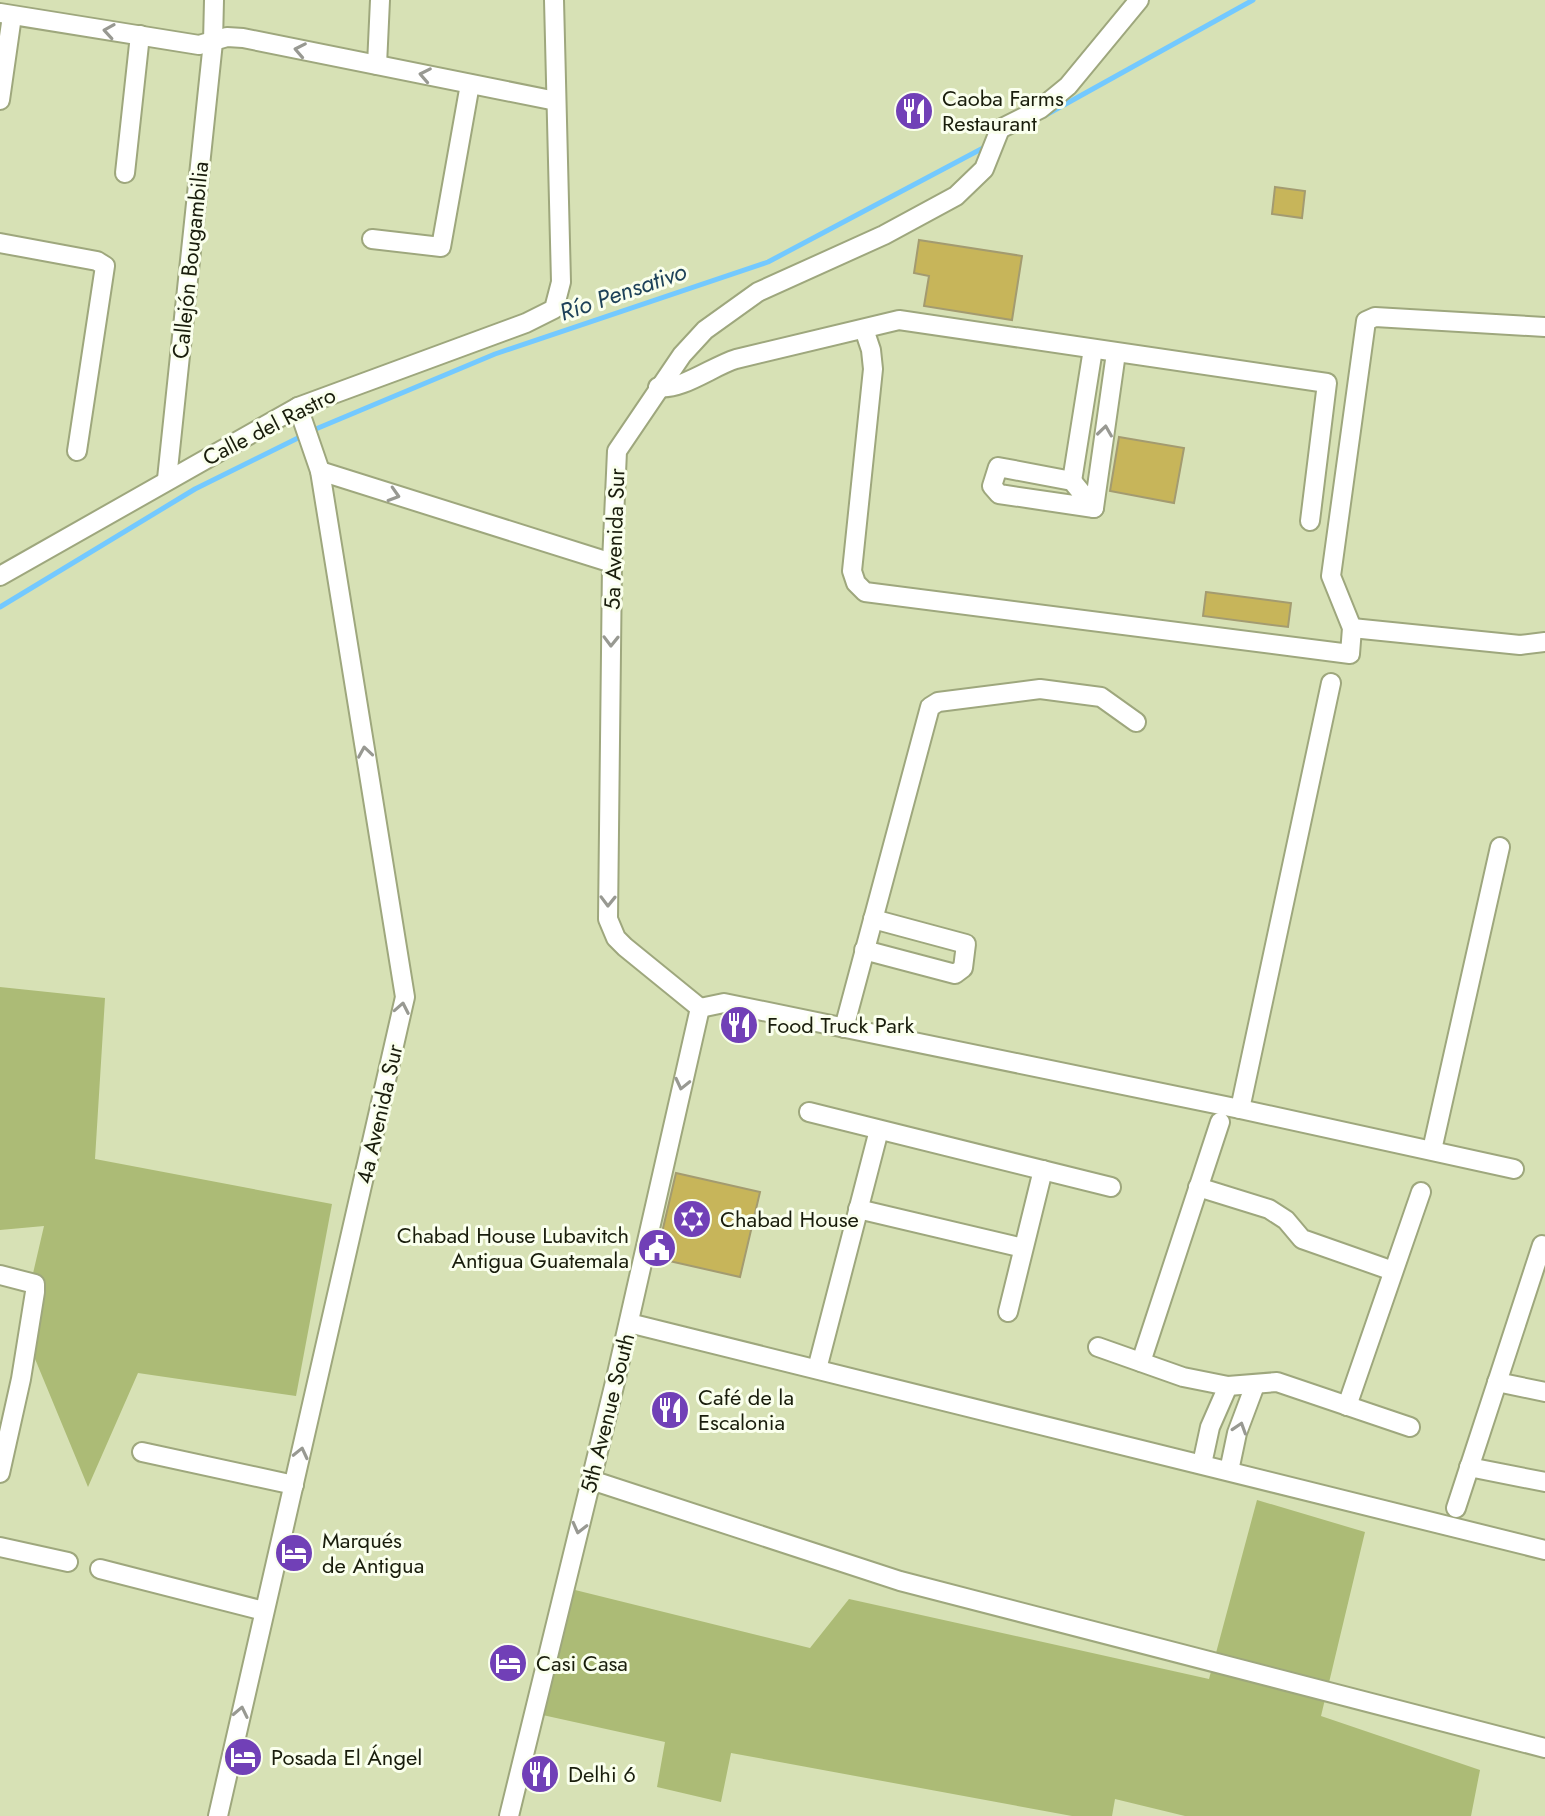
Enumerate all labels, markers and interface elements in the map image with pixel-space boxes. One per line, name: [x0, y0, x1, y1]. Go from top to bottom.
one-way arrow: [102, 23, 115, 40]
one-way arrow: [293, 42, 307, 59]
one-way arrow: [418, 67, 431, 84]
place label: Caoba Farms Restaurant: [942, 82, 1064, 139]
restaurant icon: Caoba Farms Restaurant: [893, 90, 935, 132]
street label: Callejón Bougambilia: [164, 160, 216, 360]
water label: Río Pensativo: [555, 253, 691, 330]
street label: Calle del Rastro: [197, 379, 341, 473]
one-way arrow: [1096, 424, 1113, 438]
street label: 5a Avenida Sur: [596, 467, 632, 610]
one-way arrow: [387, 486, 400, 502]
one-way arrow: [602, 635, 620, 648]
one-way arrow: [358, 745, 375, 759]
one-way arrow: [600, 895, 617, 908]
one-way arrow: [393, 1002, 410, 1015]
restaurant icon: Food Truck Park: [718, 1004, 760, 1046]
place label: Food Truck Park: [767, 1009, 914, 1041]
street label: 4a Avenida Sur: [347, 1041, 411, 1187]
one-way arrow: [674, 1077, 691, 1090]
synagogue icon: Chabad House: [671, 1198, 713, 1240]
place label: Chabad House: [720, 1203, 859, 1235]
place label: Chabad House Lubavitch Antigua Guatemala: [397, 1219, 629, 1276]
public building icon: Chabad House Lubavitch Antigua Guatemala: [636, 1227, 678, 1269]
street label: 5th Avenue South: [572, 1330, 642, 1496]
place label: Café de la Escalonia: [698, 1381, 794, 1438]
restaurant icon: Café de la Escalonia: [649, 1389, 691, 1431]
one-way arrow: [1230, 1421, 1246, 1435]
one-way arrow: [292, 1446, 309, 1460]
one-way arrow: [572, 1521, 589, 1535]
place label: Marqués de Antigua: [322, 1524, 424, 1581]
hotel icon: Marqués de Antigua: [273, 1532, 315, 1574]
hotel icon: Casi Casa: [487, 1642, 529, 1684]
place label: Casi Casa: [536, 1647, 628, 1679]
one-way arrow: [232, 1706, 249, 1720]
hotel icon: Posada El Ángel: [222, 1736, 264, 1778]
place label: Posada El Ángel: [271, 1741, 422, 1773]
restaurant icon: Delhi 6: [519, 1753, 561, 1795]
place label: Delhi 6: [568, 1758, 636, 1790]

